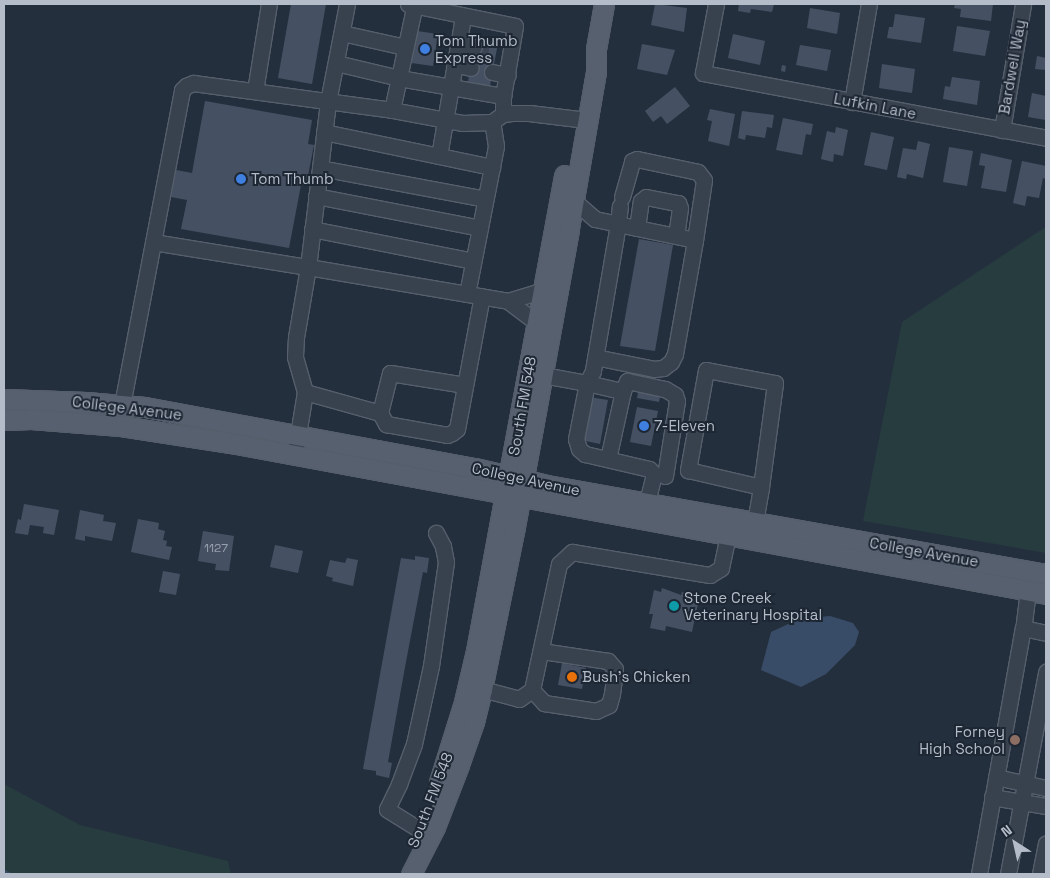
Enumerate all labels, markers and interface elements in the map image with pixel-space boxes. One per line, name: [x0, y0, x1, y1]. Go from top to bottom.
street label: Bardwell Way: [995, 18, 1029, 116]
place label: Tom Thumb Express: [435, 31, 518, 66]
marker: Tom Thumb Express: [419, 43, 431, 55]
street label: Lufkin Lane: [832, 89, 918, 123]
place label: Tom Thumb: [251, 170, 334, 188]
marker: Tom Thumb: [235, 173, 247, 185]
street label: South FM 548: [504, 355, 540, 457]
street label: College Avenue: [71, 392, 183, 424]
place label: 7-Eleven: [654, 417, 715, 435]
marker: 7-Eleven: [638, 420, 650, 432]
street label: College Avenue: [470, 459, 582, 499]
street label: College Avenue: [868, 534, 980, 570]
house number: 1127: [204, 542, 228, 556]
place label: Stone Creek Veterinary Hospital: [684, 588, 822, 623]
marker: Stone Creek Veterinary Hospital: [668, 600, 680, 612]
place label: Bush's Chicken: [582, 668, 690, 686]
marker: Bush's Chicken: [566, 671, 578, 683]
place label: Forney High School: [919, 722, 1005, 757]
marker: Forney High School: [1009, 734, 1021, 746]
street label: South FM 548: [404, 750, 456, 850]
north arrow: [990, 818, 1040, 868]
text: N: [997, 821, 1015, 841]

